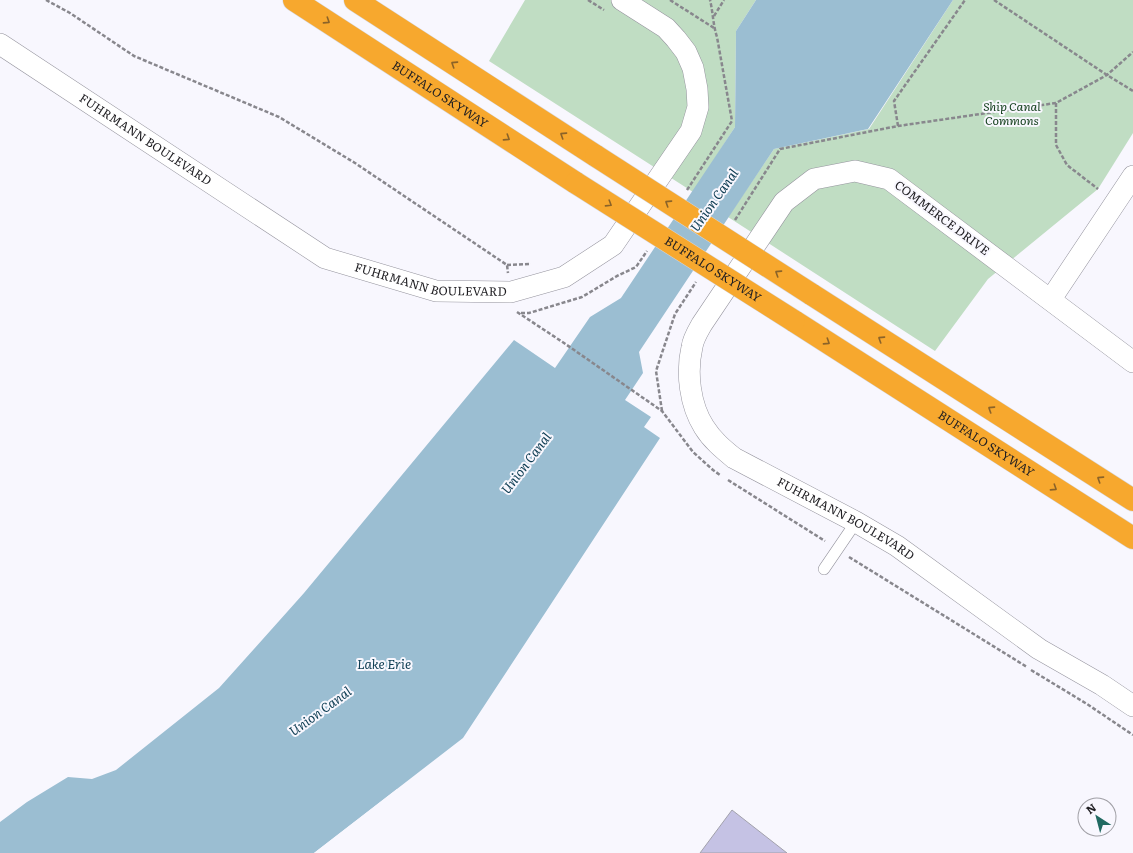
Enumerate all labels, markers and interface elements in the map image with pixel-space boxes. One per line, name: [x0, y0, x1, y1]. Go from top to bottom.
one-way arrow: [323, 16, 330, 24]
street label: BUFFALO SKYWAY: [389, 56, 493, 132]
one-way arrow: [451, 62, 458, 69]
street label: FUHRMANN BOULEVARD: [76, 89, 216, 189]
park label: Ship Canal Commons: [983, 97, 1041, 129]
one-way arrow: [560, 132, 567, 140]
one-way arrow: [502, 133, 509, 140]
water label: Union Canal: [685, 164, 742, 235]
street label: COMMERCE DRIVE: [891, 175, 994, 259]
one-way arrow: [605, 199, 612, 207]
one-way arrow: [665, 200, 672, 207]
street label: BUFFALO SKYWAY: [661, 231, 766, 306]
street label: FUHRMANN BOULEVARD: [353, 257, 507, 300]
one-way arrow: [775, 270, 782, 277]
one-way arrow: [878, 336, 885, 343]
one-way arrow: [823, 337, 830, 345]
street label: BUFFALO SKYWAY: [935, 405, 1039, 481]
one-way arrow: [988, 406, 995, 413]
water label: Union Canal: [496, 428, 555, 497]
street label: FUHRMANN BOULEVARD: [774, 472, 919, 564]
one-way arrow: [1097, 476, 1104, 484]
one-way arrow: [1050, 483, 1057, 490]
water label: Lake Erie: [357, 654, 411, 673]
water label: Union Canal: [285, 681, 355, 740]
north arrow: [1077, 797, 1117, 837]
text: N: [1082, 799, 1099, 817]

